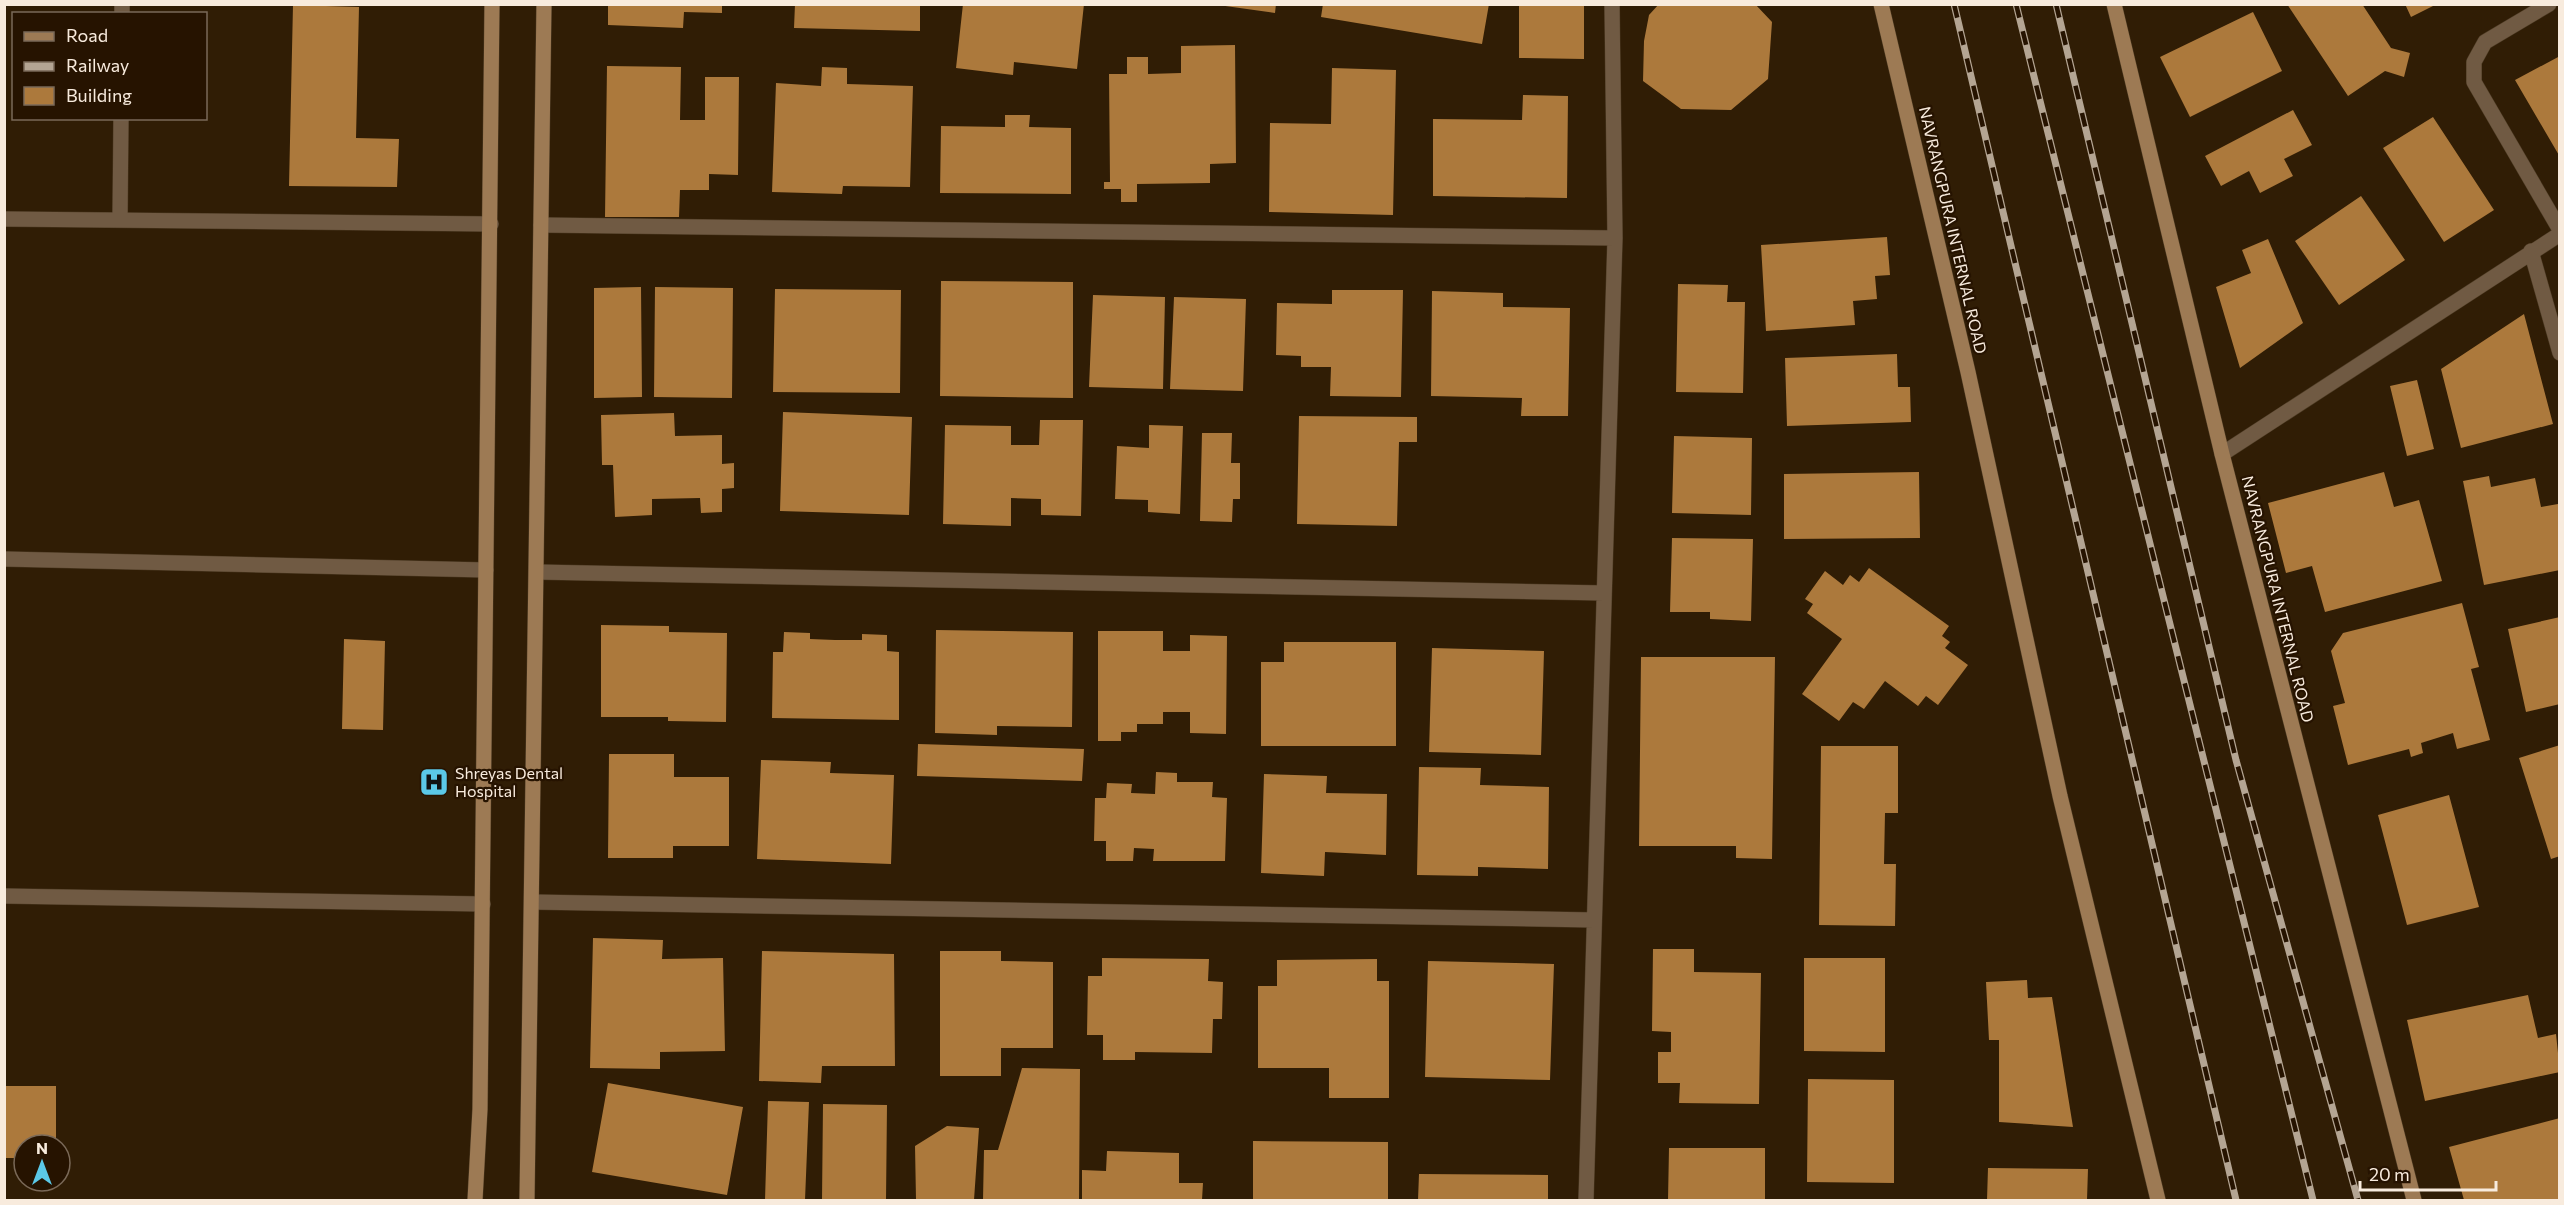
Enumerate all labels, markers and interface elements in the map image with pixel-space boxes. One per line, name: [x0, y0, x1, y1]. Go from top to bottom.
legend: [12, 12, 207, 120]
text: Road: [66, 24, 108, 46]
text: Railway: [66, 54, 129, 76]
text: Building: [66, 84, 132, 106]
street label: NAVRANGPURA INTERNAL ROAD: [1916, 104, 1991, 355]
street label: NAVRANGPURA INTERNAL ROAD: [2239, 474, 2318, 724]
place label: Shreyas Dental Hospital: [455, 763, 563, 800]
hospital icon: Shreyas Dental Hospital: [418, 766, 450, 798]
north arrow: [12, 1133, 72, 1193]
text: N: [36, 1138, 48, 1157]
scale bar: [2360, 1154, 2496, 1192]
text: 20 m: [2369, 1163, 2410, 1185]

